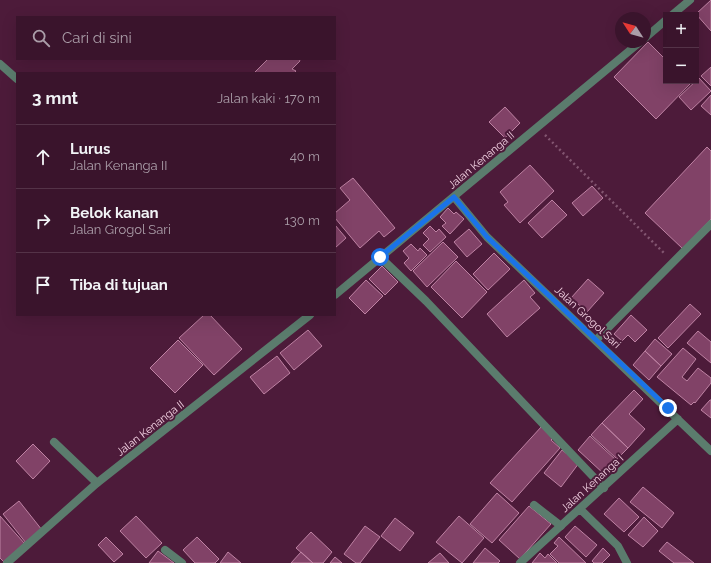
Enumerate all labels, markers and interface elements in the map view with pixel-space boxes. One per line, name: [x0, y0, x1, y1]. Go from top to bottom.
north arrow: [615, 12, 651, 48]
map controls: [663, 12, 699, 84]
button: +: [663, 12, 699, 48]
search box: [16, 16, 336, 60]
icon: search: [30, 27, 52, 49]
text: Cari di sini: [62, 29, 132, 47]
button: −: [663, 48, 699, 84]
text: 3 mnt: [32, 88, 78, 108]
text: Jalan kaki · 170 m: [217, 91, 320, 106]
street label: Jalan Kenanga II: [446, 129, 517, 192]
text: Lurus: [70, 140, 111, 158]
icon: ahead: [32, 146, 54, 168]
text: 40 m: [290, 149, 320, 164]
text: Jalan Kenanga II: [70, 158, 167, 173]
text: Belok kanan: [70, 204, 159, 222]
icon: right: [32, 210, 54, 232]
text: 130 m: [284, 213, 320, 228]
text: Jalan Grogol Sari: [70, 222, 171, 237]
route start: [371, 248, 389, 266]
icon: arrive: [32, 274, 54, 296]
text: Tiba di tujuan: [70, 276, 168, 294]
street label: Jalan Grogol Sari: [552, 284, 623, 351]
street label: Jalan Kenanga II: [114, 398, 187, 459]
route end: [659, 399, 677, 417]
street label: Jalan Kenanga I: [558, 452, 626, 515]

